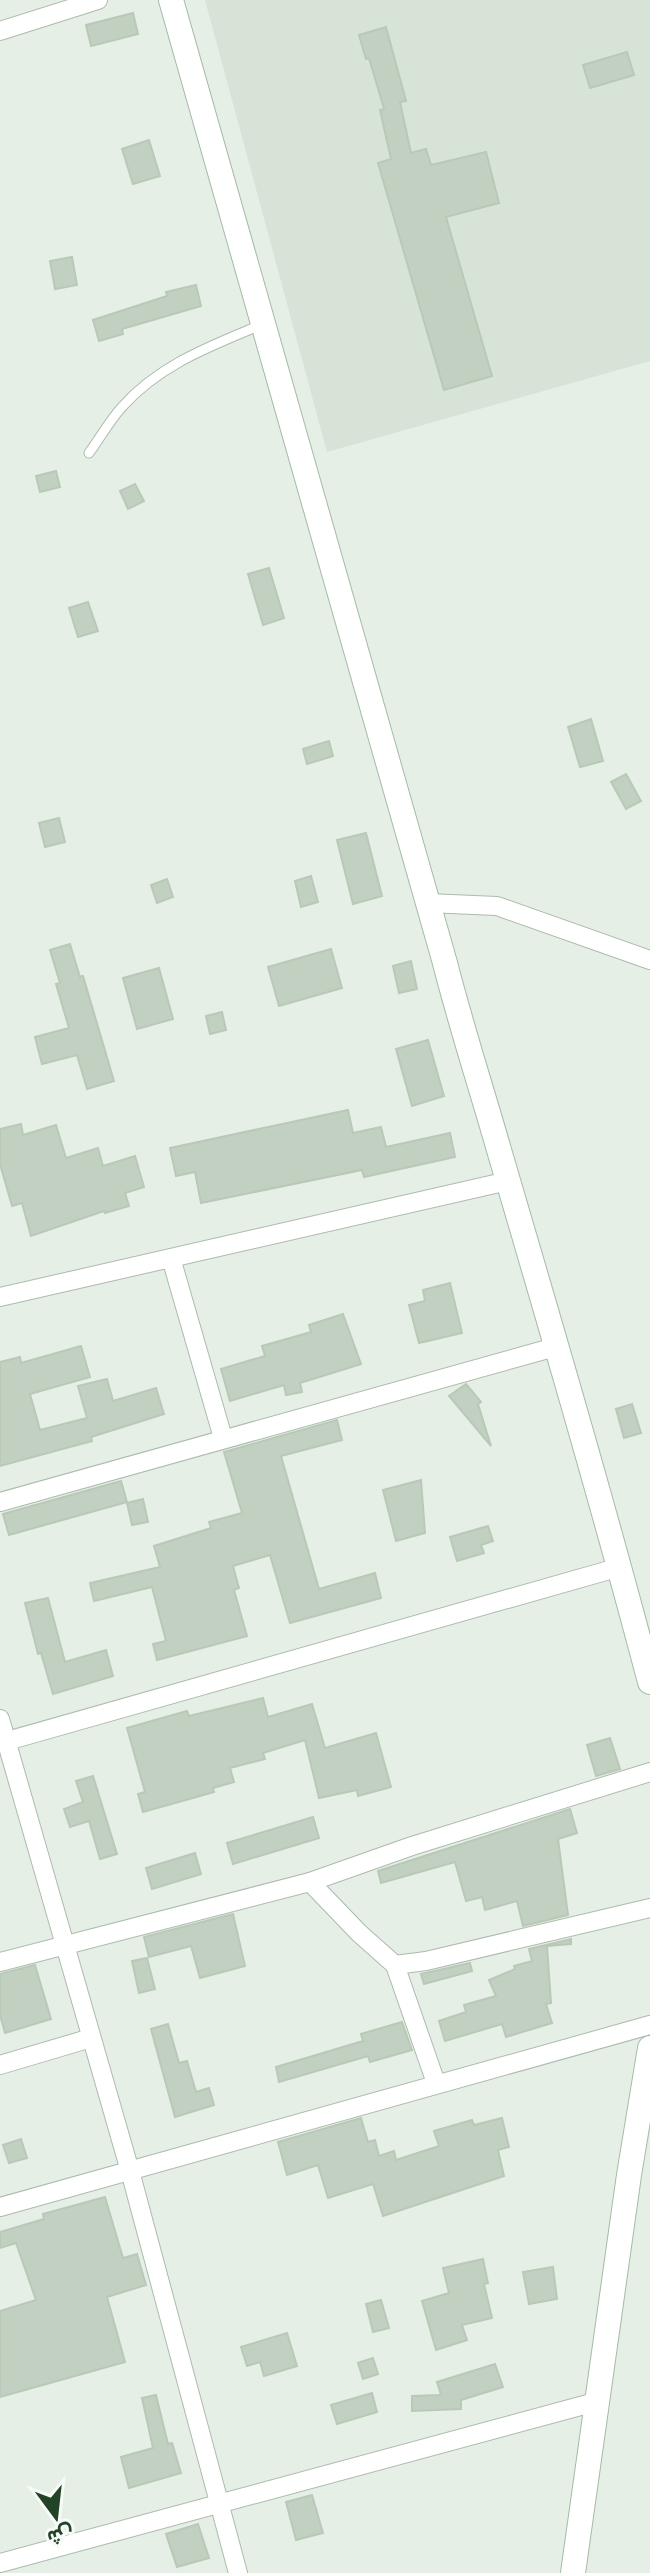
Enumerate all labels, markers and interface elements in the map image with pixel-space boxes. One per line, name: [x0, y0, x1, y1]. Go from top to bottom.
north arrow: [16, 2477, 96, 2557]
text: ش: [45, 2519, 78, 2553]

